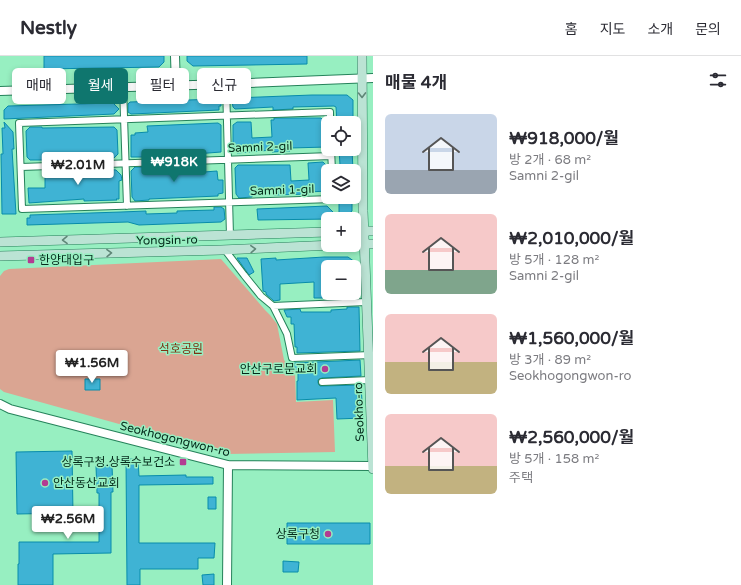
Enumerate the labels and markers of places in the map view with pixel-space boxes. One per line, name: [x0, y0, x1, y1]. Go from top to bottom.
pin: ₩918K: [146, 149, 202, 183]
pin: ₩2.01M: [45, 152, 111, 186]
place label: 한양대입구: [39, 253, 94, 267]
marker: 한양대입구: [26, 255, 36, 265]
pin: ₩1.56M: [59, 350, 125, 384]
place label: 안산구로문교회: [240, 362, 317, 376]
marker: 안산구로문교회: [320, 364, 330, 374]
place label: 상록구청.상록수보건소: [61, 455, 175, 469]
marker: 상록구청.상록수보건소: [178, 457, 188, 467]
place label: 안산동산교회: [53, 476, 119, 490]
marker: 안산동산교회: [40, 478, 50, 488]
pin: ₩2.56M: [35, 506, 101, 540]
place label: 상록구청: [276, 527, 320, 541]
marker: 상록구청: [323, 529, 333, 539]

